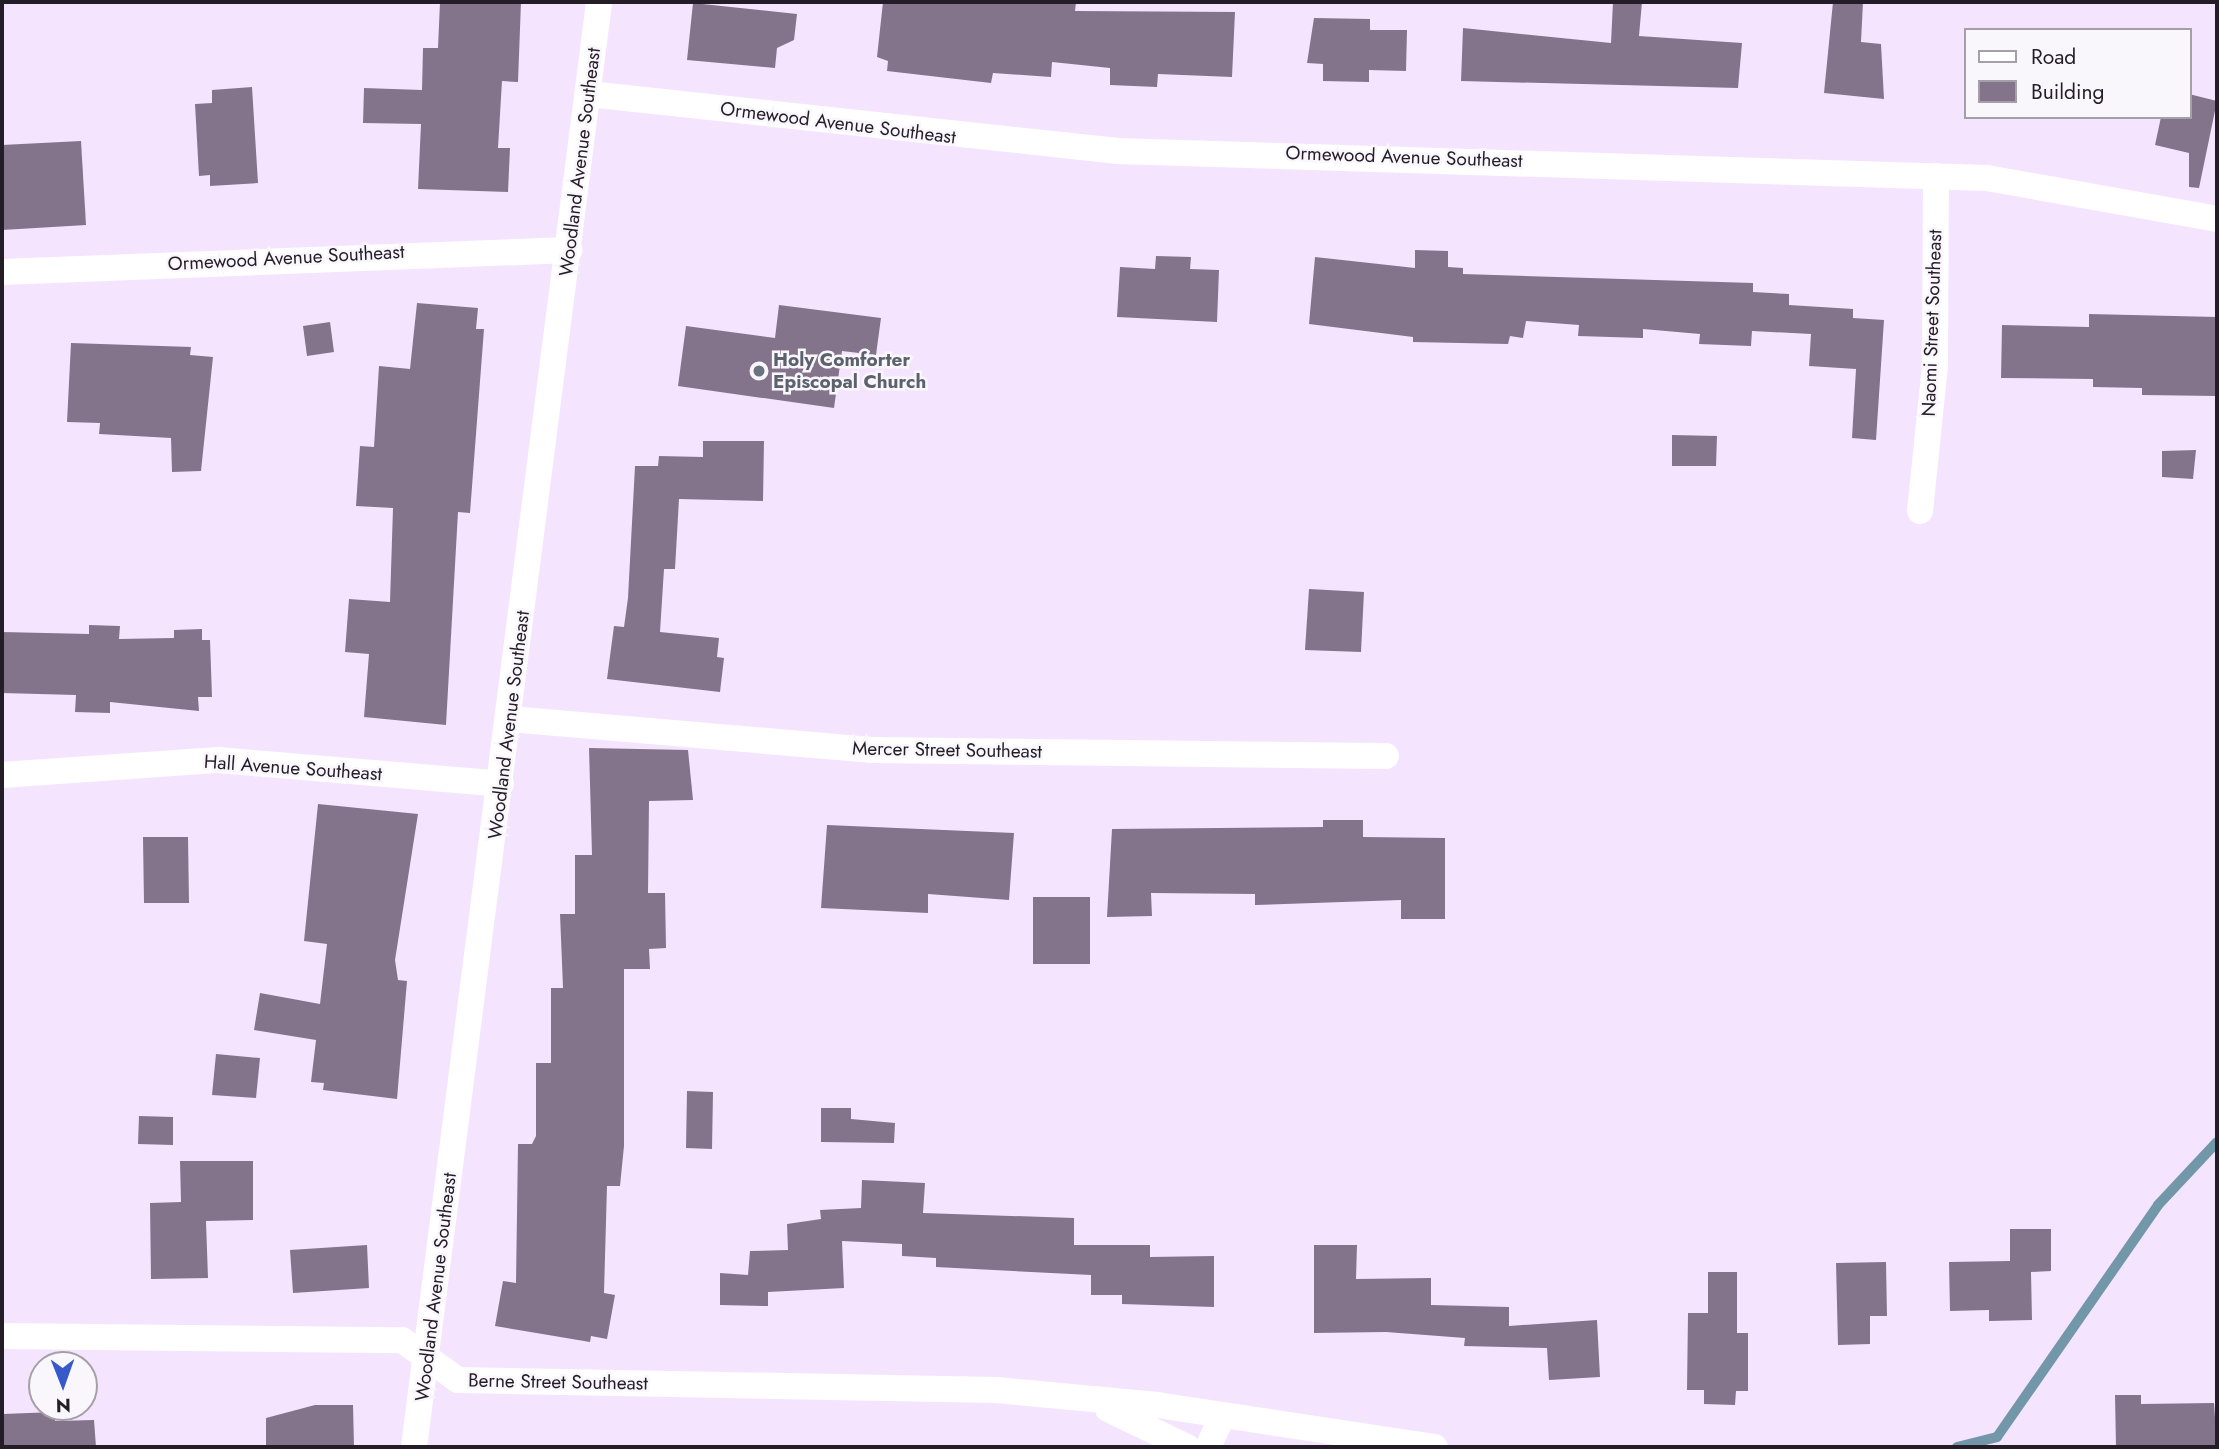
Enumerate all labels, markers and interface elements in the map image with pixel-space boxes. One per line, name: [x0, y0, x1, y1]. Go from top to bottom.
legend: [1964, 28, 2191, 119]
text: Road: [2031, 42, 2076, 72]
street label: Woodland Avenue Southeast: [555, 46, 605, 278]
text: Building: [2031, 77, 2104, 107]
street label: Ormewood Avenue Southeast: [719, 97, 957, 149]
street label: Ormewood Avenue Southeast: [1285, 141, 1523, 173]
street label: Naomi Street Southeast: [1917, 229, 1947, 417]
street label: Ormewood Avenue Southeast: [167, 240, 405, 276]
place label: Holy Comforter Episcopal Church: [773, 349, 926, 393]
marker: Holy Comforter Episcopal Church: [751, 363, 767, 379]
street label: Woodland Avenue Southeast: [484, 609, 534, 841]
street label: Mercer Street Southeast: [852, 737, 1042, 763]
street label: Hall Avenue Southeast: [203, 750, 383, 786]
street label: Woodland Avenue Southeast: [411, 1171, 461, 1403]
north arrow: [28, 1351, 98, 1421]
street label: Berne Street Southeast: [468, 1369, 648, 1395]
text: N: [56, 1392, 71, 1419]

